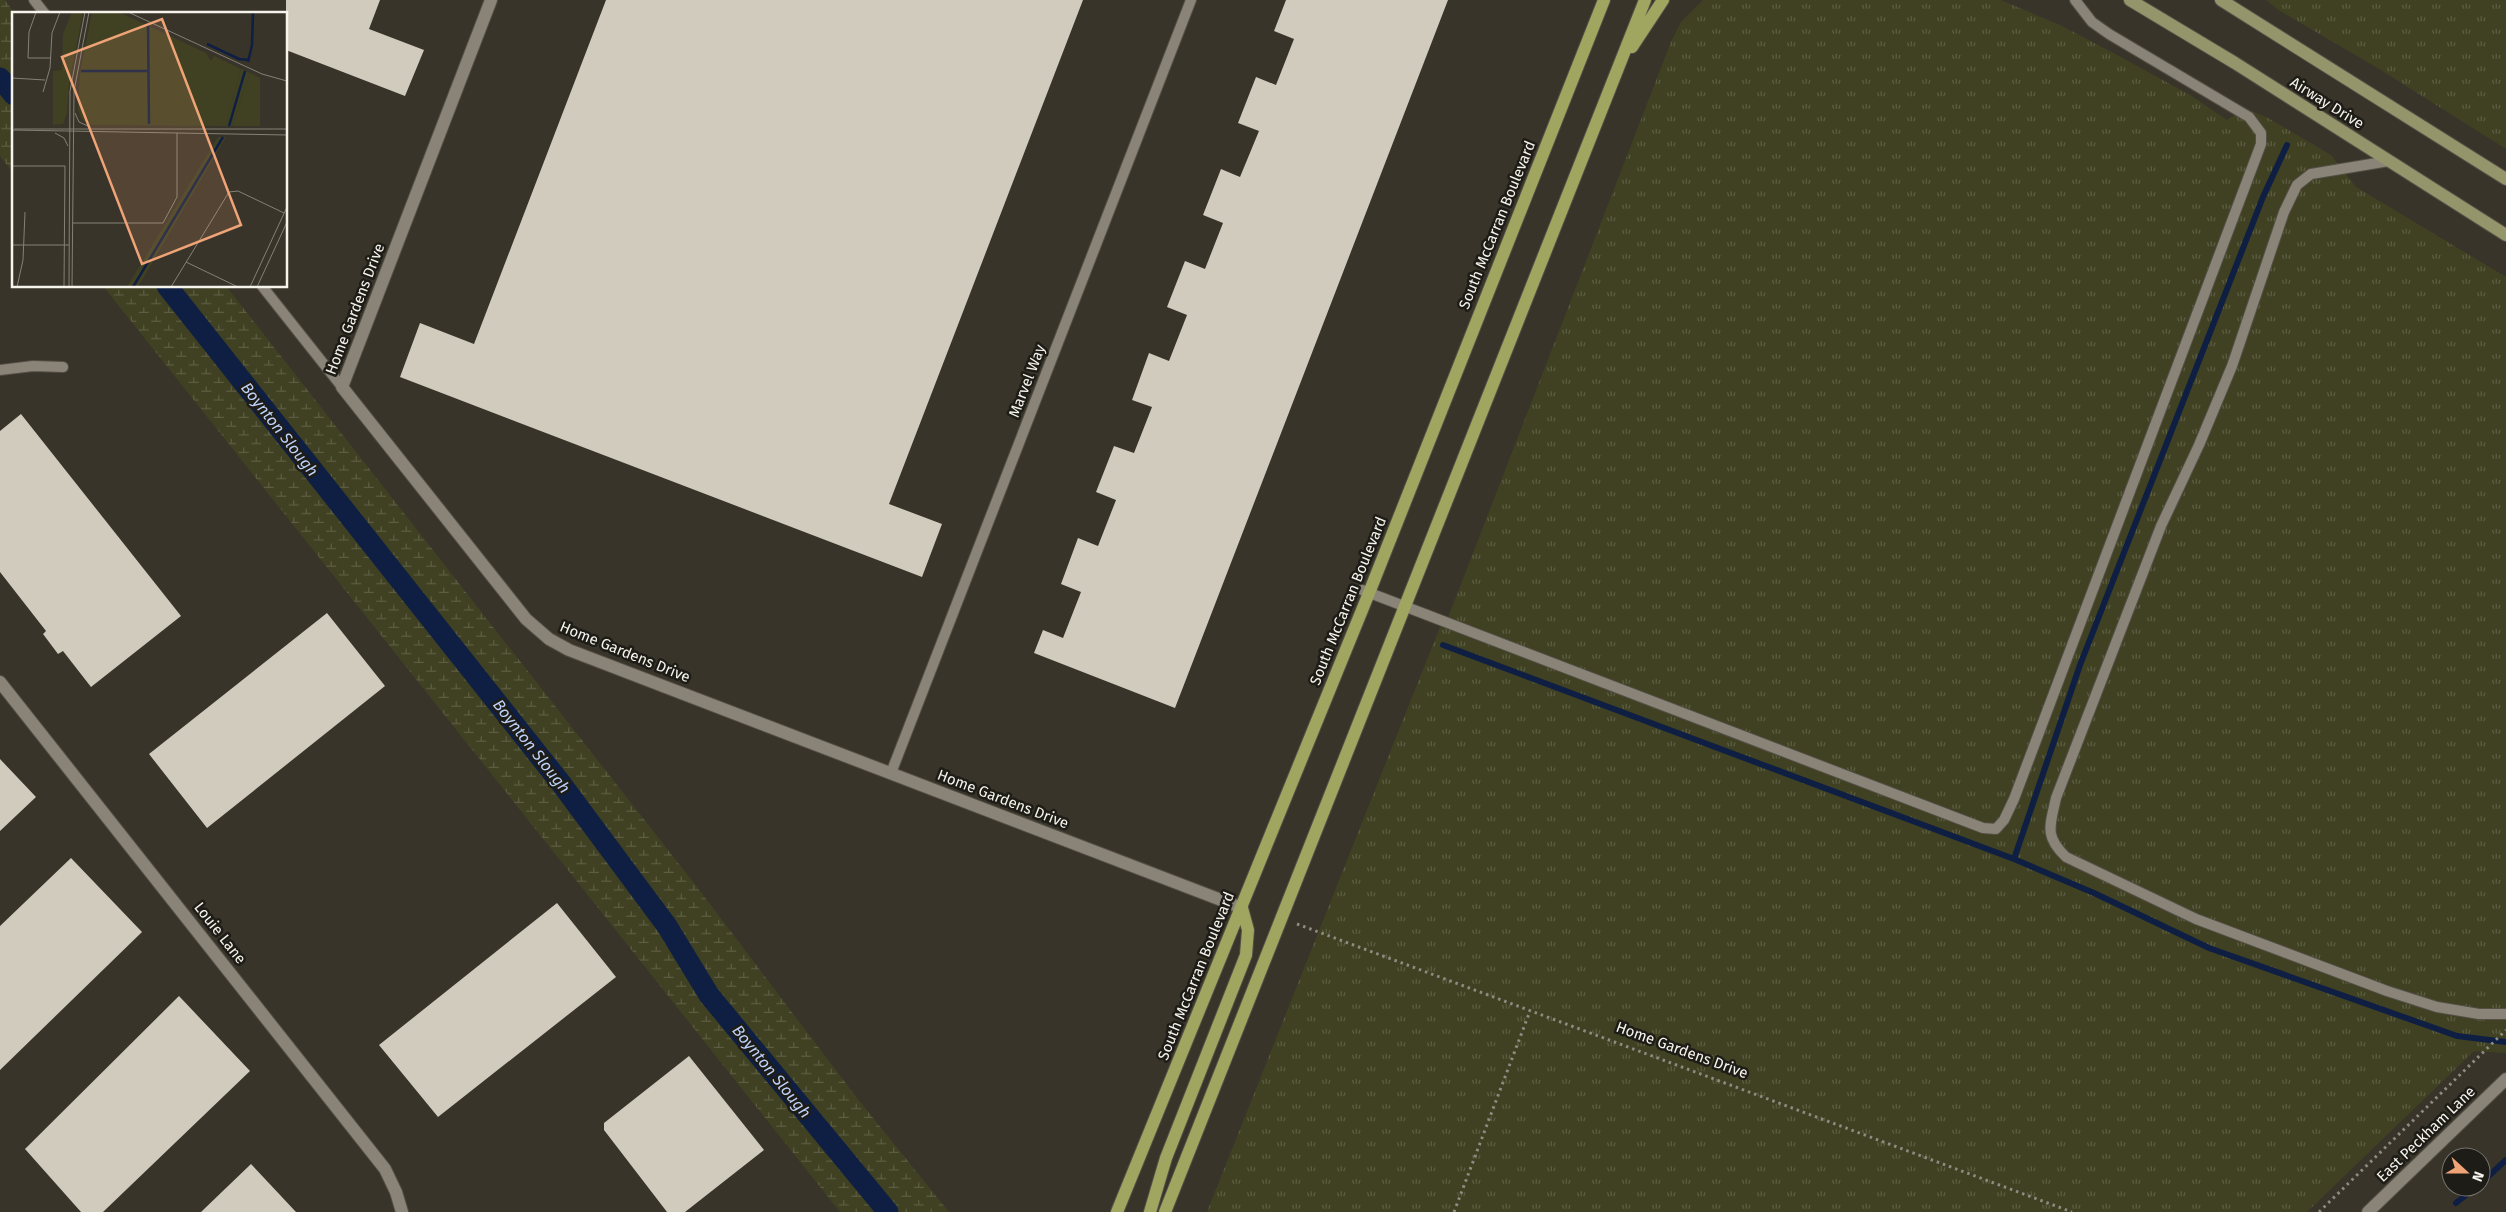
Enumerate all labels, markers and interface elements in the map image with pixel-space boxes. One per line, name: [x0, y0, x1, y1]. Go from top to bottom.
inset map: [12, 12, 288, 288]
street label: Airway Drive: [2287, 73, 2367, 133]
street label: South McCarran Boulevard: [1455, 138, 1539, 312]
street label: Home Gardens Drive: [322, 241, 388, 377]
street label: Marvel Way: [1005, 341, 1049, 420]
water label: Boynton Slough: [237, 378, 322, 480]
street label: South McCarran Boulevard: [1306, 514, 1390, 688]
street label: Home Gardens Drive: [557, 618, 693, 686]
water label: Boynton Slough: [489, 695, 574, 797]
street label: Home Gardens Drive: [935, 766, 1071, 832]
street label: South McCarran Boulevard: [1154, 889, 1238, 1063]
street label: Louie Lane: [190, 899, 250, 967]
street label: Home Gardens Drive: [1614, 1018, 1750, 1082]
water label: Boynton Slough: [728, 1021, 815, 1122]
street label: East Peckham Lane: [2373, 1082, 2479, 1186]
north arrow: [2441, 1147, 2491, 1197]
text: N: [2468, 1169, 2487, 1184]

